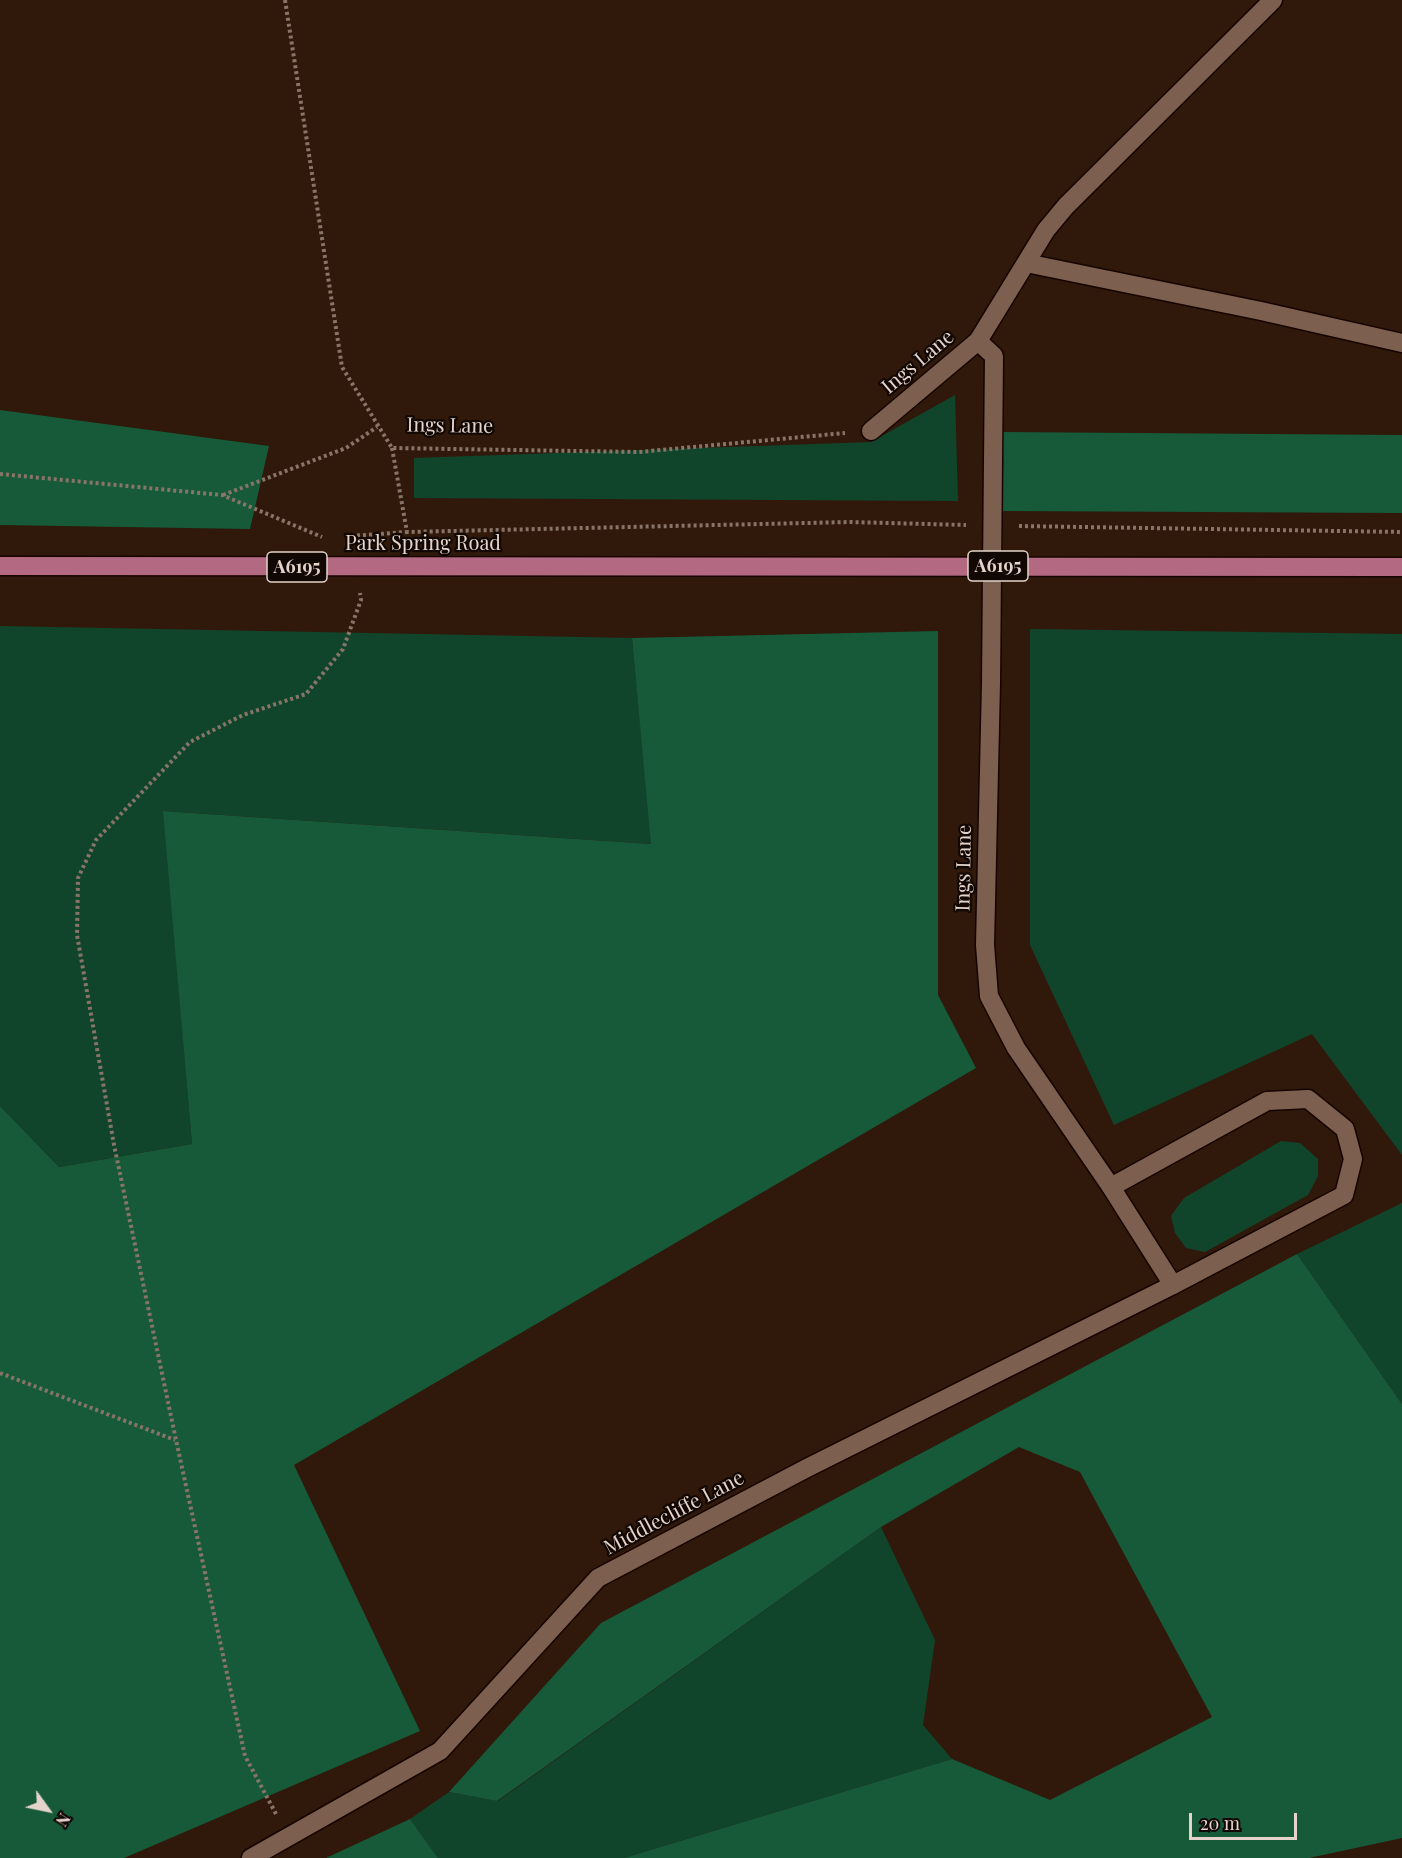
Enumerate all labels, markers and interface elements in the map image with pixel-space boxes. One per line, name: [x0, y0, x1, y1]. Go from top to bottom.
street label: Ings Lane: [877, 325, 959, 399]
street label: Ings Lane: [406, 413, 494, 439]
street label: Park Spring Road: [345, 532, 501, 556]
road number: A6195: [968, 551, 1028, 581]
road number: A6195: [267, 552, 327, 582]
street label: Ings Lane: [951, 824, 977, 912]
street label: Middlecliffe Lane: [600, 1466, 748, 1560]
north arrow: [18, 1780, 78, 1840]
scale bar: [1192, 1801, 1300, 1839]
text: N: [52, 1810, 75, 1831]
text: 20 m: [1200, 1811, 1240, 1835]

